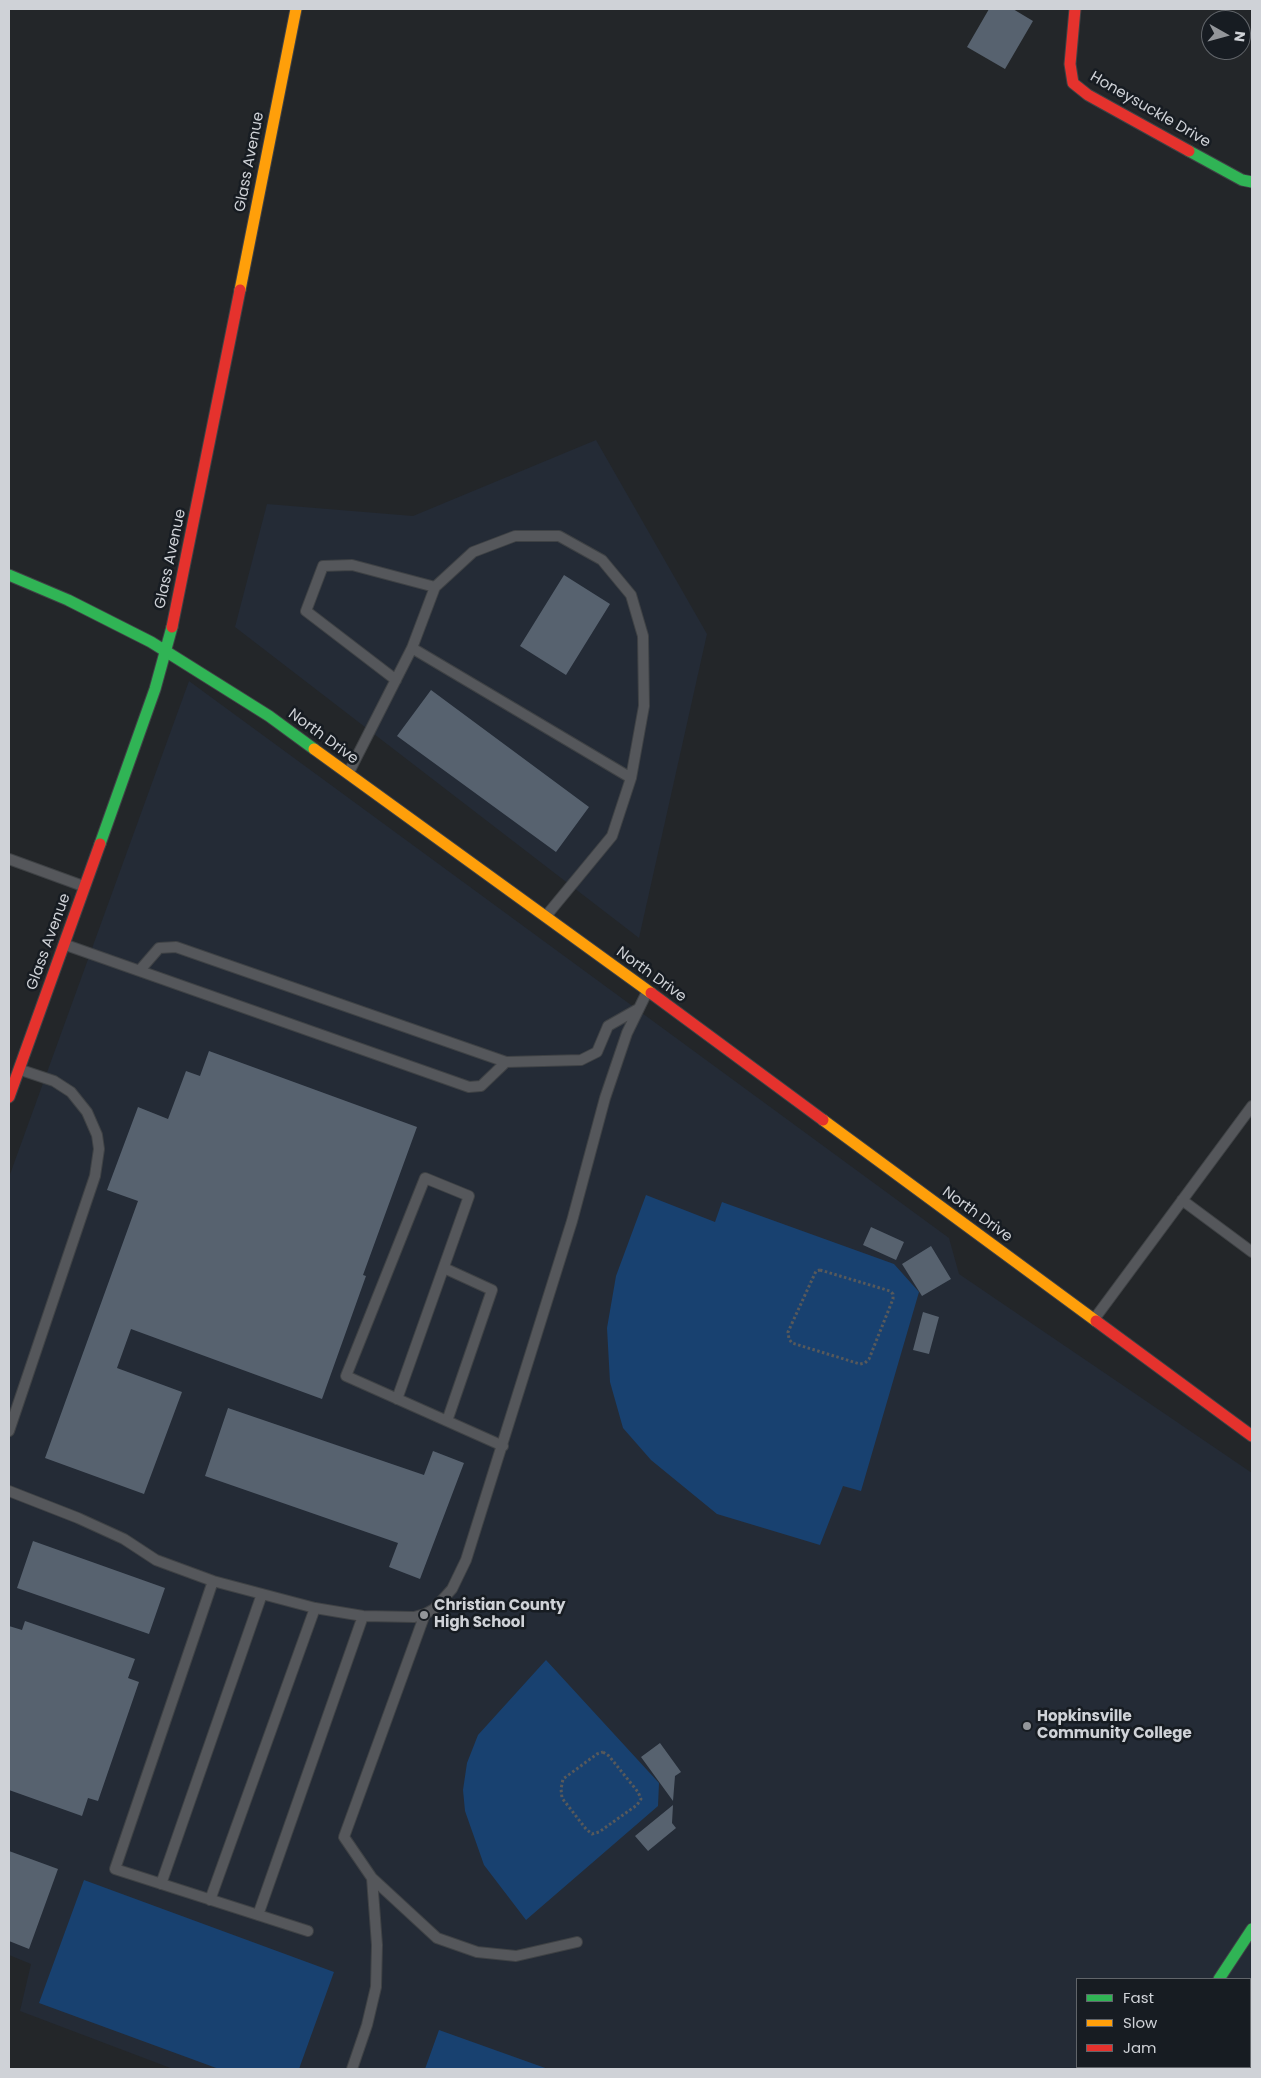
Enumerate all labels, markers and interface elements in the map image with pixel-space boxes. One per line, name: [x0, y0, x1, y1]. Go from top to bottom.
north arrow: [1201, 10, 1251, 60]
text: N: [1229, 30, 1250, 43]
street label: Honeysuckle Drive: [1087, 68, 1213, 152]
street label: Glass Avenue: [231, 110, 269, 214]
street label: Glass Avenue: [152, 507, 190, 611]
street label: North Drive: [284, 705, 362, 769]
street label: Glass Avenue: [23, 891, 75, 993]
street label: North Drive: [612, 943, 690, 1007]
street label: North Drive: [938, 1183, 1016, 1247]
place label: Christian County High School: [434, 1597, 566, 1632]
marker: Christian County High School: [418, 1609, 430, 1621]
place label: Hopkinsville Community College: [1037, 1708, 1192, 1743]
marker: Hopkinsville Community College: [1021, 1720, 1033, 1732]
legend: [1076, 1978, 1251, 2068]
text: Fast: [1123, 1987, 1154, 2008]
text: Slow: [1123, 2012, 1157, 2033]
text: Jam: [1123, 2037, 1157, 2058]

